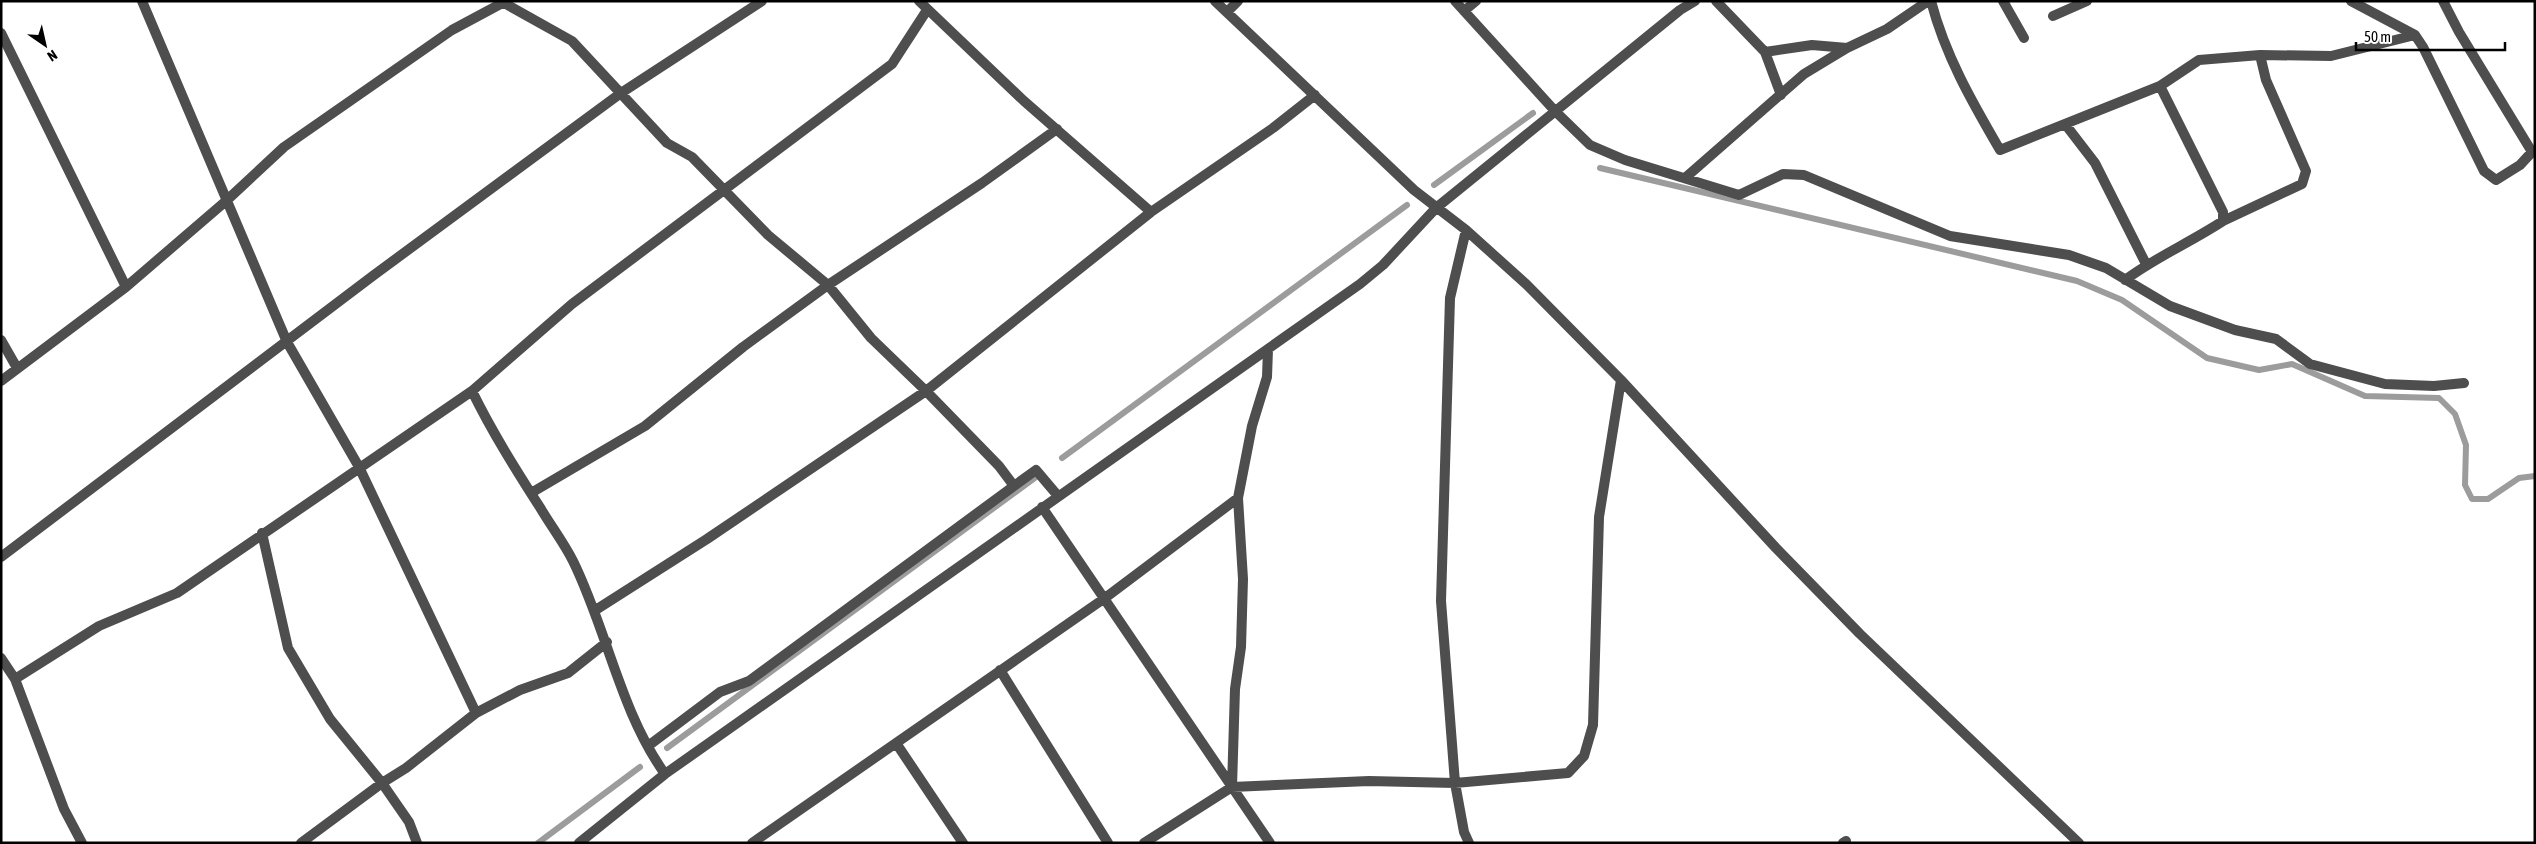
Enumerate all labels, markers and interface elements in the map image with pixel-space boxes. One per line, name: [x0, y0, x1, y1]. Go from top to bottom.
north arrow: [20, 20, 70, 70]
scale bar: [2356, 20, 2505, 52]
text: 50 m: [2364, 28, 2391, 45]
text: N: [44, 47, 60, 65]

